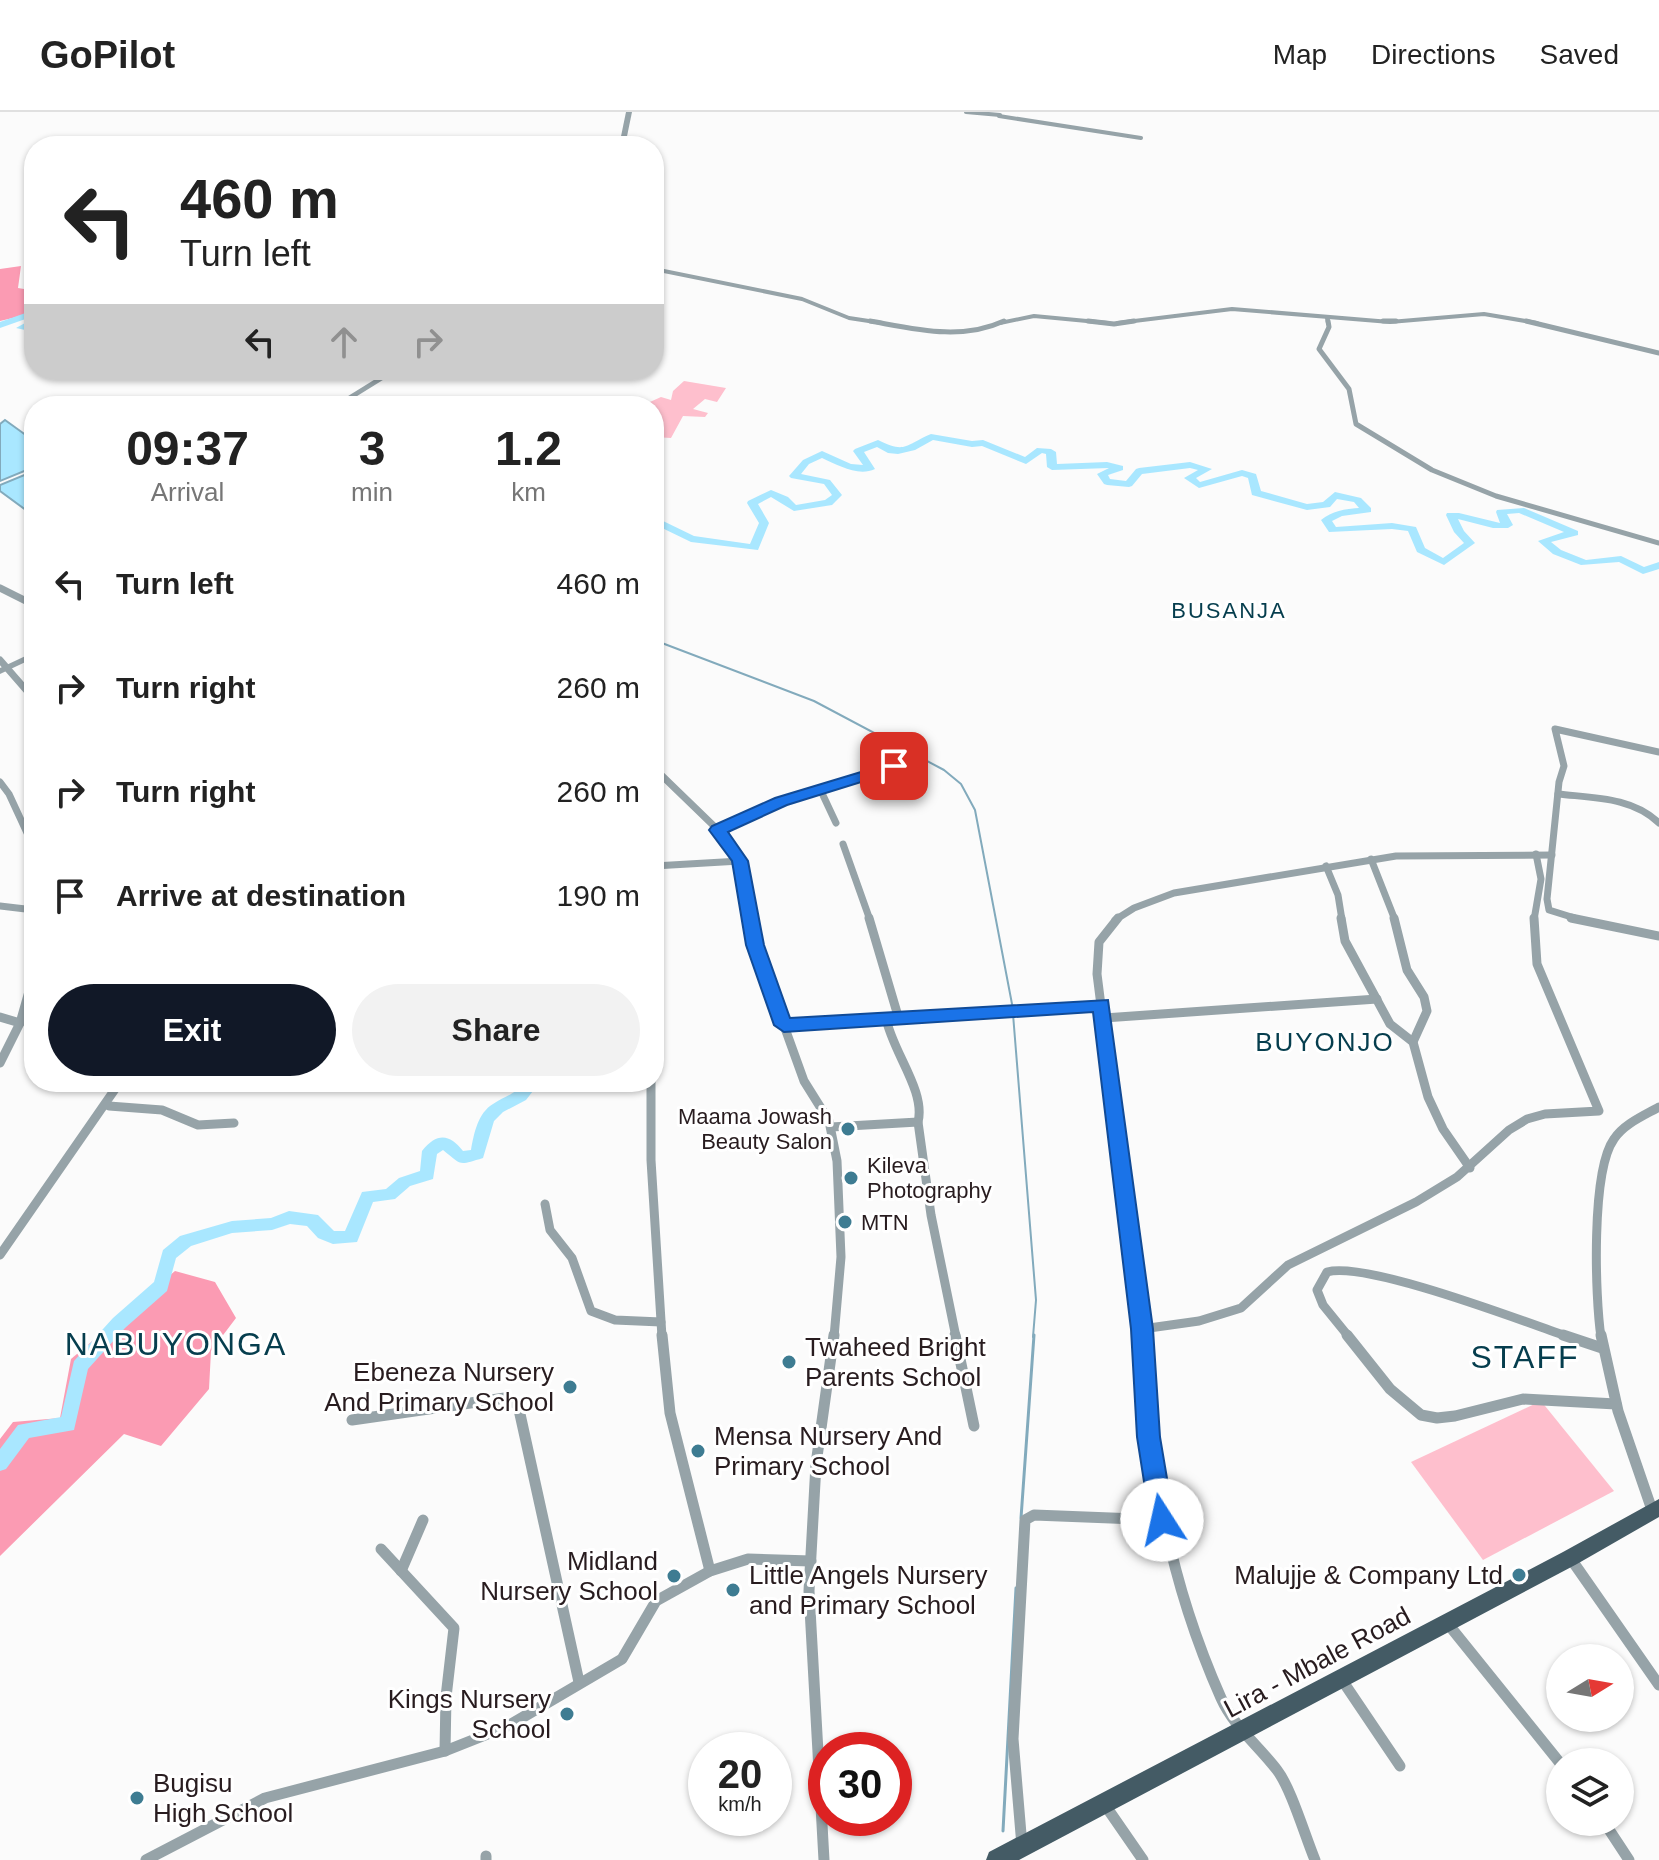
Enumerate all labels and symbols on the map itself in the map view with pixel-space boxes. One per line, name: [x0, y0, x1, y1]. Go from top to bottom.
district label: BUSANJA: [1171, 598, 1287, 623]
pin: [860, 732, 928, 800]
district label: BUYONJO: [1255, 1027, 1395, 1057]
place label: Maama Jowash Beauty Salon: [678, 1104, 832, 1154]
marker: Maama Jowash Beauty Salon: [839, 1120, 857, 1138]
place label: Kileva Photography: [867, 1153, 992, 1203]
marker: Kileva Photography: [842, 1169, 860, 1187]
place label: MTN: [861, 1210, 909, 1235]
marker: MTN: [836, 1213, 854, 1231]
district label: NABUYONGA: [65, 1326, 287, 1362]
place label: Twaheed Bright Parents School: [805, 1332, 986, 1392]
district label: STAFF: [1471, 1339, 1579, 1375]
marker: Twaheed Bright Parents School: [780, 1353, 798, 1371]
place label: Ebeneza Nursery And Primary School: [324, 1357, 554, 1417]
marker: Ebeneza Nursery And Primary School: [561, 1378, 579, 1396]
place label: Mensa Nursery And Primary School: [714, 1421, 942, 1481]
marker: Mensa Nursery And Primary School: [689, 1442, 707, 1460]
position arrow: [1120, 1478, 1204, 1562]
place label: Midland Nursery School: [480, 1546, 658, 1606]
place label: Little Angels Nursery and Primary School: [749, 1560, 987, 1620]
place label: Malujje & Company Ltd: [1234, 1560, 1503, 1590]
marker: Malujje & Company Ltd: [1510, 1566, 1528, 1584]
marker: Midland Nursery School: [665, 1567, 683, 1585]
marker: Little Angels Nursery and Primary School: [724, 1581, 742, 1599]
street label: Lira - Mbale Road: [1219, 1600, 1415, 1724]
north arrow: [1546, 1644, 1634, 1732]
place label: Kings Nursery School: [388, 1684, 551, 1744]
marker: Kings Nursery School: [558, 1705, 576, 1723]
speed limit sign: 30: [808, 1732, 912, 1836]
place label: Bugisu High School: [153, 1768, 293, 1828]
marker: Bugisu High School: [128, 1789, 146, 1807]

